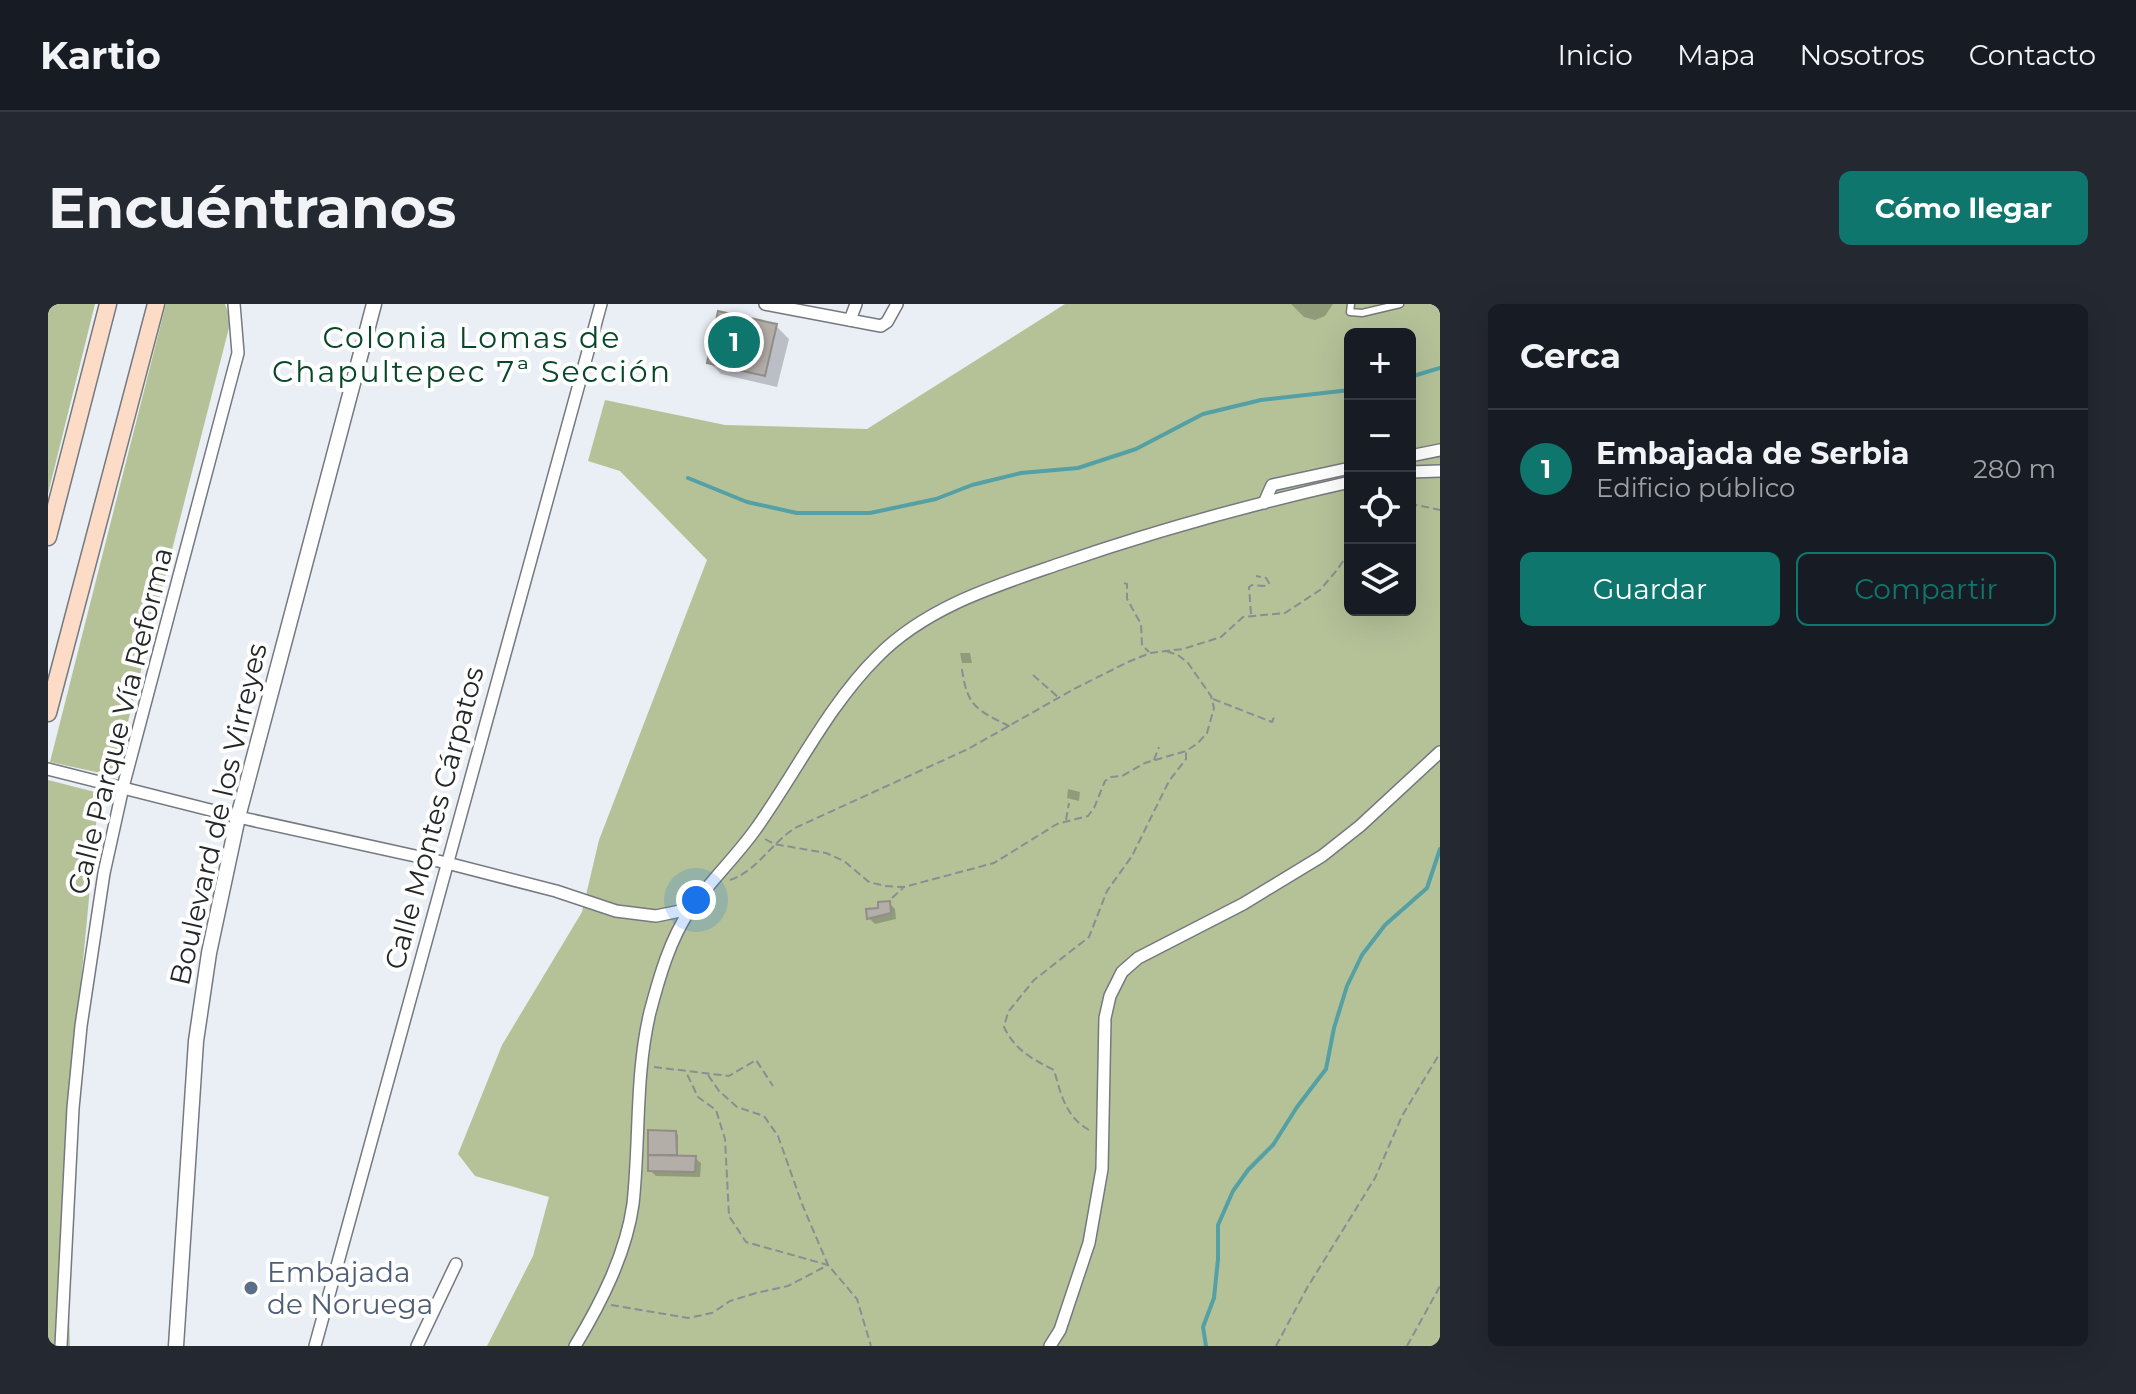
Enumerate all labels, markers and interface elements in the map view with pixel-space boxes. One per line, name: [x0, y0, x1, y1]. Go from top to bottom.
text: Kartio: [40, 32, 161, 79]
text: Inicio: [1557, 38, 1633, 72]
text: Mapa: [1677, 38, 1756, 72]
text: Nosotros: [1800, 38, 1925, 72]
text: Contacto: [1969, 38, 2096, 72]
button: Cómo llegar: [1839, 171, 2088, 245]
text: Encuéntranos: [48, 174, 456, 242]
pin: 1: [708, 312, 760, 372]
district label: Colonia Lomas de Chapultepec 7ª Sección: [272, 319, 672, 390]
map controls: [1344, 328, 1416, 616]
button: +: [1344, 328, 1416, 400]
text: Cerca: [1520, 335, 1621, 377]
button: −: [1344, 400, 1416, 472]
text: Embajada de Serbia: [1596, 435, 1909, 472]
text: 1: [1541, 453, 1551, 485]
text: 280 m: [1973, 453, 2056, 485]
button: locate: [1344, 472, 1416, 544]
text: Edificio público: [1596, 472, 1795, 504]
street label: Calle Parque Vía Reforma: [60, 544, 180, 898]
button: layers: [1344, 544, 1416, 616]
button: Guardar: [1520, 552, 1780, 626]
button: Compartir: [1796, 552, 2056, 626]
street label: Boulevard de los Virreyes: [162, 640, 274, 988]
street label: Calle Montes Cárpatos: [377, 663, 491, 973]
your location: [676, 880, 716, 920]
place label: Embajada de Noruega: [267, 1255, 433, 1321]
marker: Embajada de Noruega: [242, 1279, 260, 1297]

